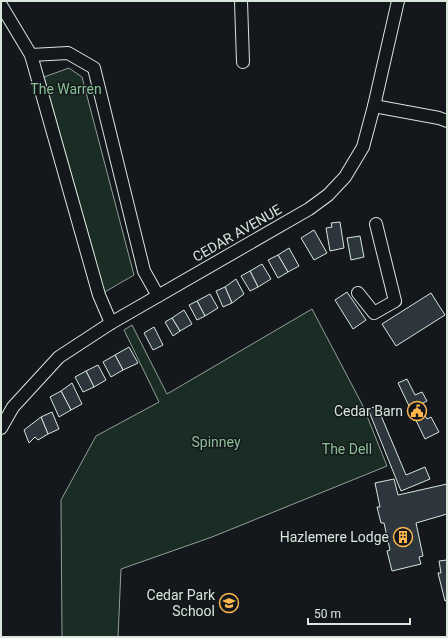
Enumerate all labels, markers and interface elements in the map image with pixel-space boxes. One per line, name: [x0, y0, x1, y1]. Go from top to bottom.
park label: The Warren: [30, 81, 102, 97]
street label: CEDAR AVENUE: [190, 201, 284, 265]
public building icon: Cedar Barn: [406, 400, 428, 422]
place label: Cedar Barn: [334, 403, 403, 419]
park label: Spinney: [192, 434, 241, 450]
park label: The Dell: [322, 441, 372, 457]
building icon: Hazlemere Lodge: [392, 526, 414, 548]
place label: Hazlemere Lodge: [280, 529, 389, 545]
place label: Cedar Park School: [147, 587, 216, 619]
school or university icon: Cedar Park School: [218, 592, 240, 614]
scale bar: [308, 600, 410, 626]
text: 50 m: [314, 607, 341, 621]

